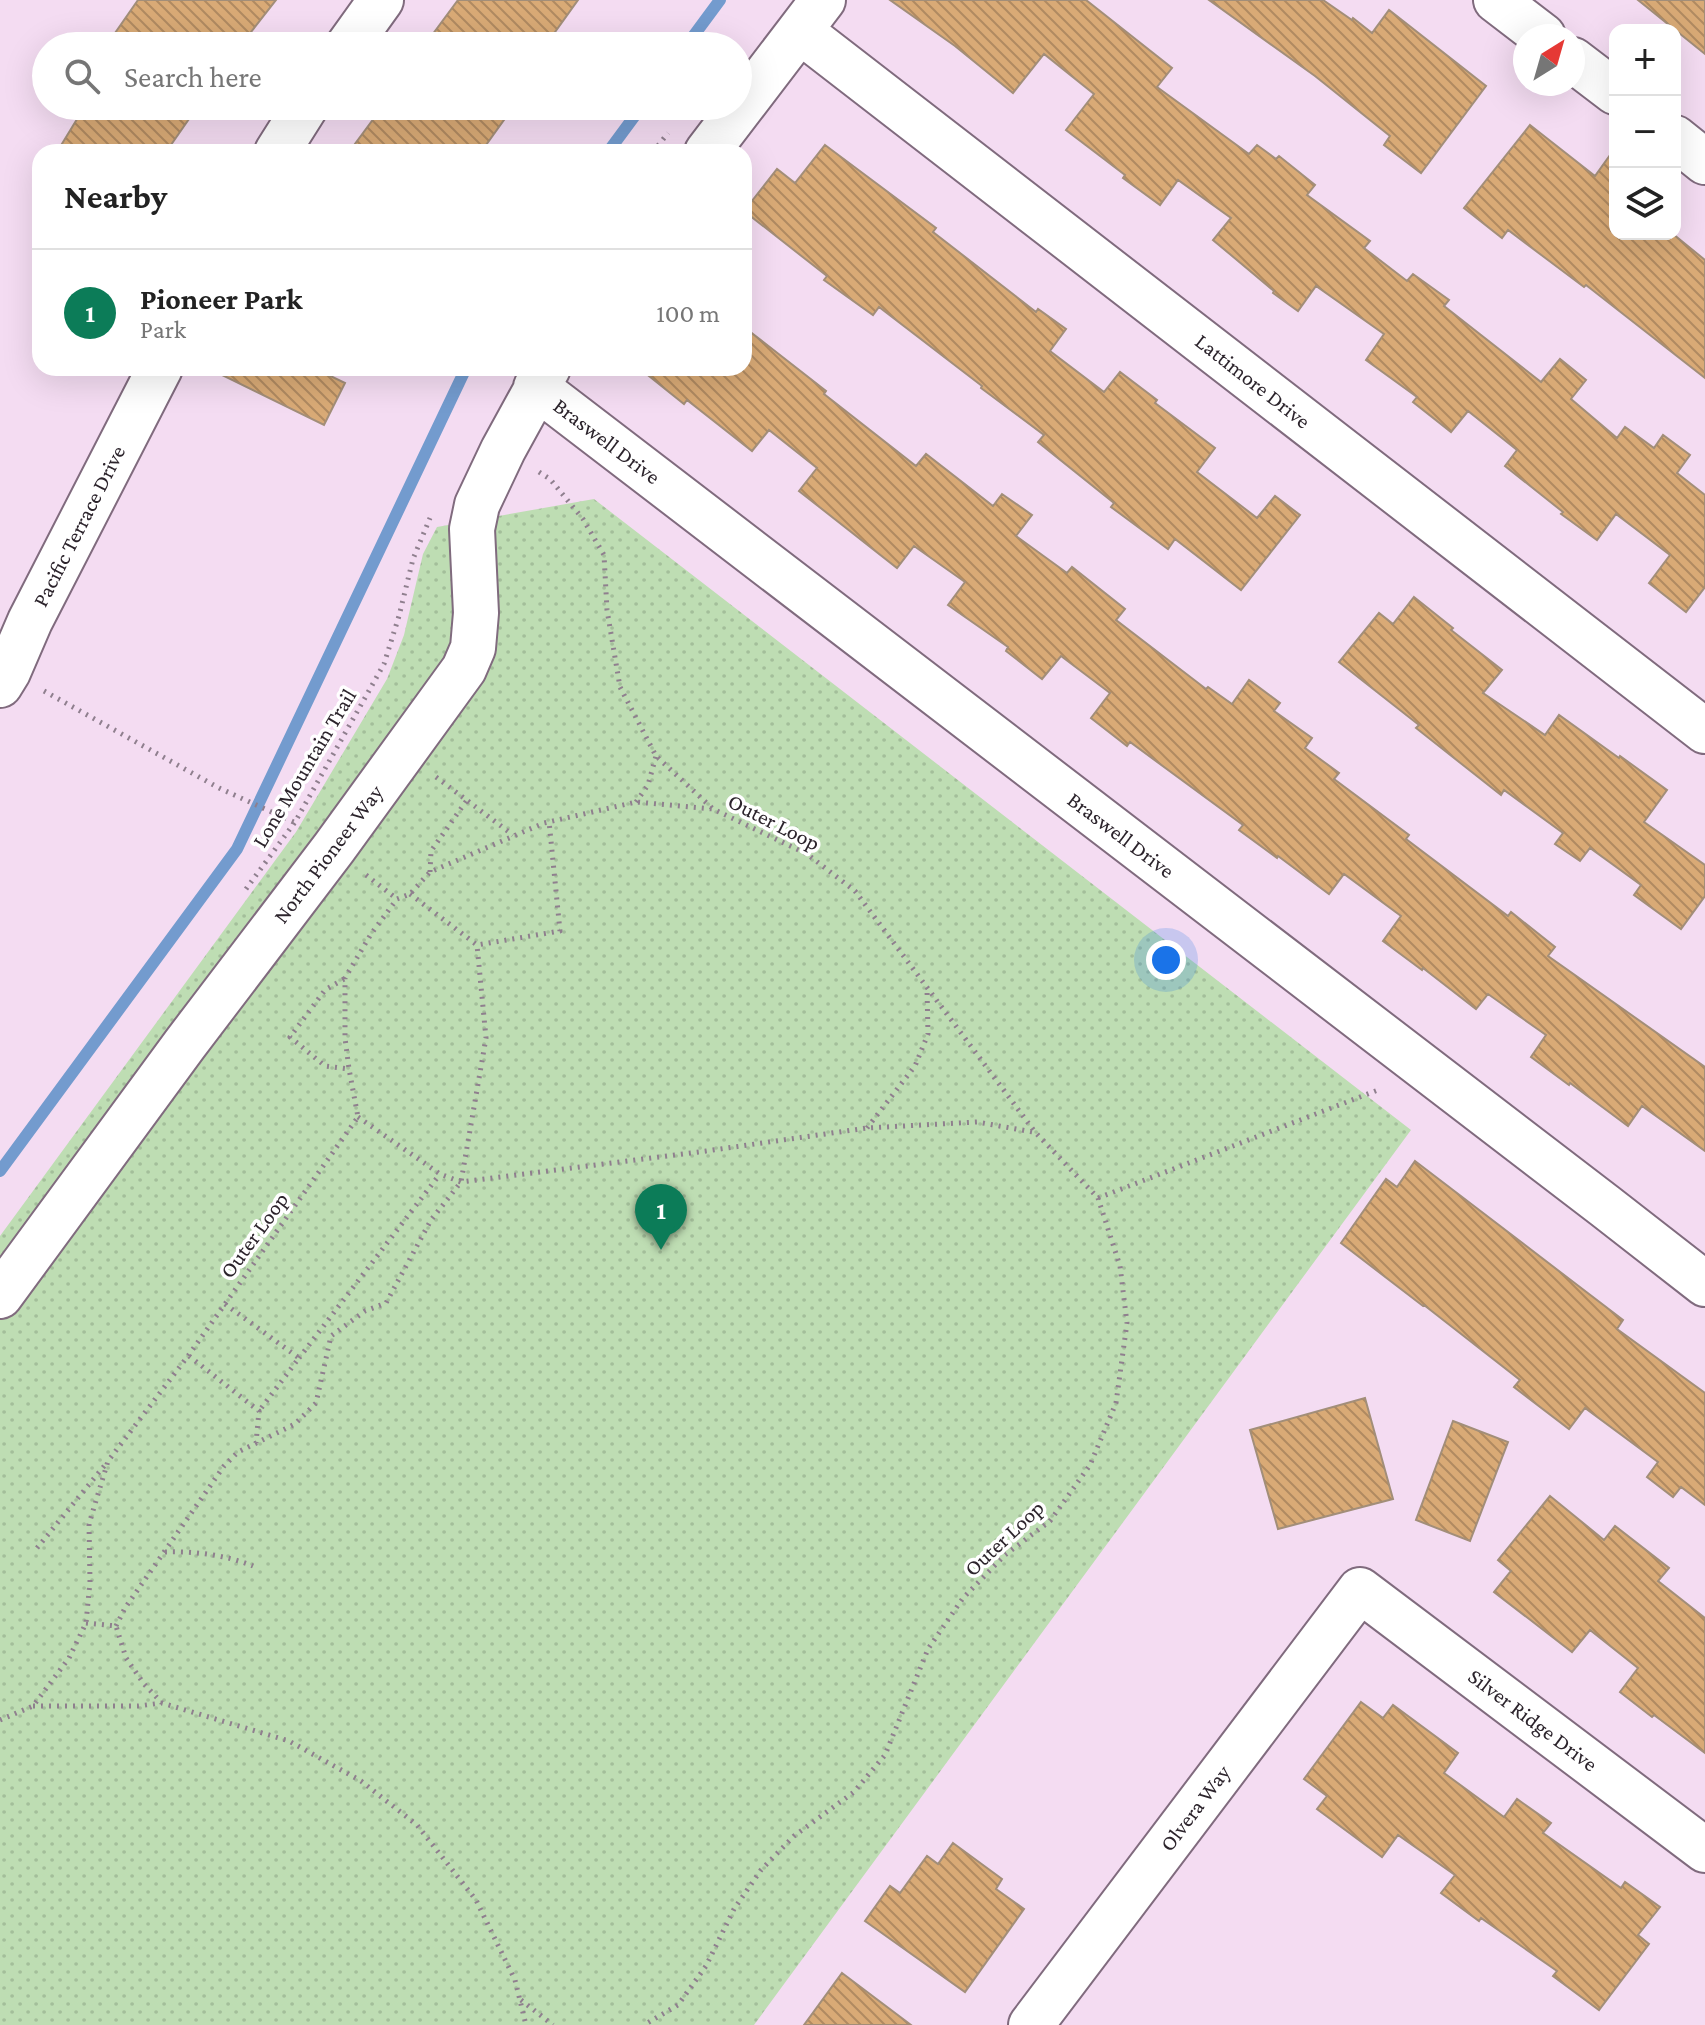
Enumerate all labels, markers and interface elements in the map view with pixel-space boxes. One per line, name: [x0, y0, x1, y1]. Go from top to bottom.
north arrow: [1513, 24, 1585, 96]
map controls: [1609, 24, 1681, 240]
button: +: [1609, 24, 1681, 96]
search box: [32, 32, 752, 120]
icon: search: [60, 54, 104, 98]
text: Search here: [124, 60, 262, 93]
button: −: [1609, 96, 1681, 168]
button: layers: [1609, 168, 1681, 240]
text: Nearby: [64, 178, 167, 215]
text: Pioneer Park: [140, 282, 303, 315]
text: 1: [85, 299, 95, 328]
text: 100 m: [656, 299, 720, 328]
text: Park: [140, 315, 186, 344]
street label: Lattimore Drive: [1191, 328, 1315, 434]
street label: Braswell Drive: [549, 393, 665, 489]
street label: Pacific Terrace Drive: [28, 441, 130, 611]
street label: Lone Mountain Trail: [247, 684, 361, 852]
street label: North Pioneer Way: [268, 779, 389, 928]
street label: Braswell Drive: [1063, 787, 1179, 883]
street label: Outer Loop: [724, 788, 824, 856]
your location: [1146, 940, 1186, 980]
pin: 1: [635, 1184, 687, 1250]
street label: Outer Loop: [215, 1187, 293, 1283]
street label: Outer Loop: [959, 1495, 1049, 1581]
street label: Silver Ridge Drive: [1464, 1663, 1602, 1777]
street label: Olvera Way: [1155, 1759, 1236, 1856]

